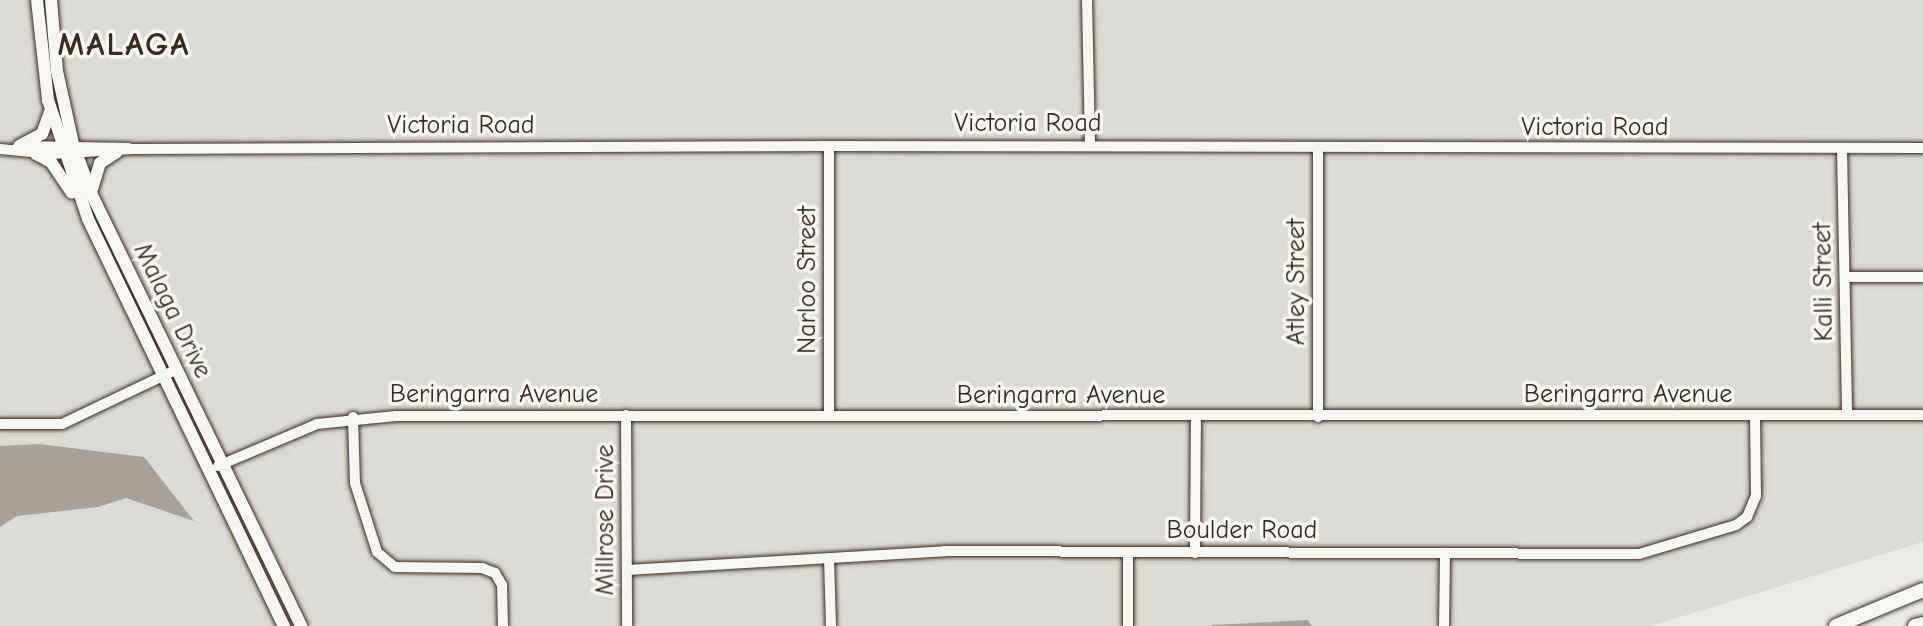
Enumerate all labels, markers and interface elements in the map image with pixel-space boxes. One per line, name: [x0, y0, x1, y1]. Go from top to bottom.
district label: MALAGA: [58, 25, 190, 65]
street label: Victoria Road: [954, 108, 1102, 140]
street label: Victoria Road: [387, 110, 535, 142]
street label: Victoria Road: [1521, 112, 1669, 144]
street label: Narloo Street: [792, 206, 824, 354]
street label: Atley Street: [1281, 219, 1313, 345]
street label: Kalli Street: [1807, 222, 1841, 342]
street label: Malaga Drive: [126, 238, 218, 384]
street label: Beringarra Avenue: [390, 379, 598, 411]
street label: Beringarra Avenue: [1524, 379, 1732, 411]
street label: Beringarra Avenue: [957, 380, 1165, 412]
street label: Millrose Drive: [590, 445, 622, 595]
street label: Boulder Road: [1167, 515, 1317, 547]

